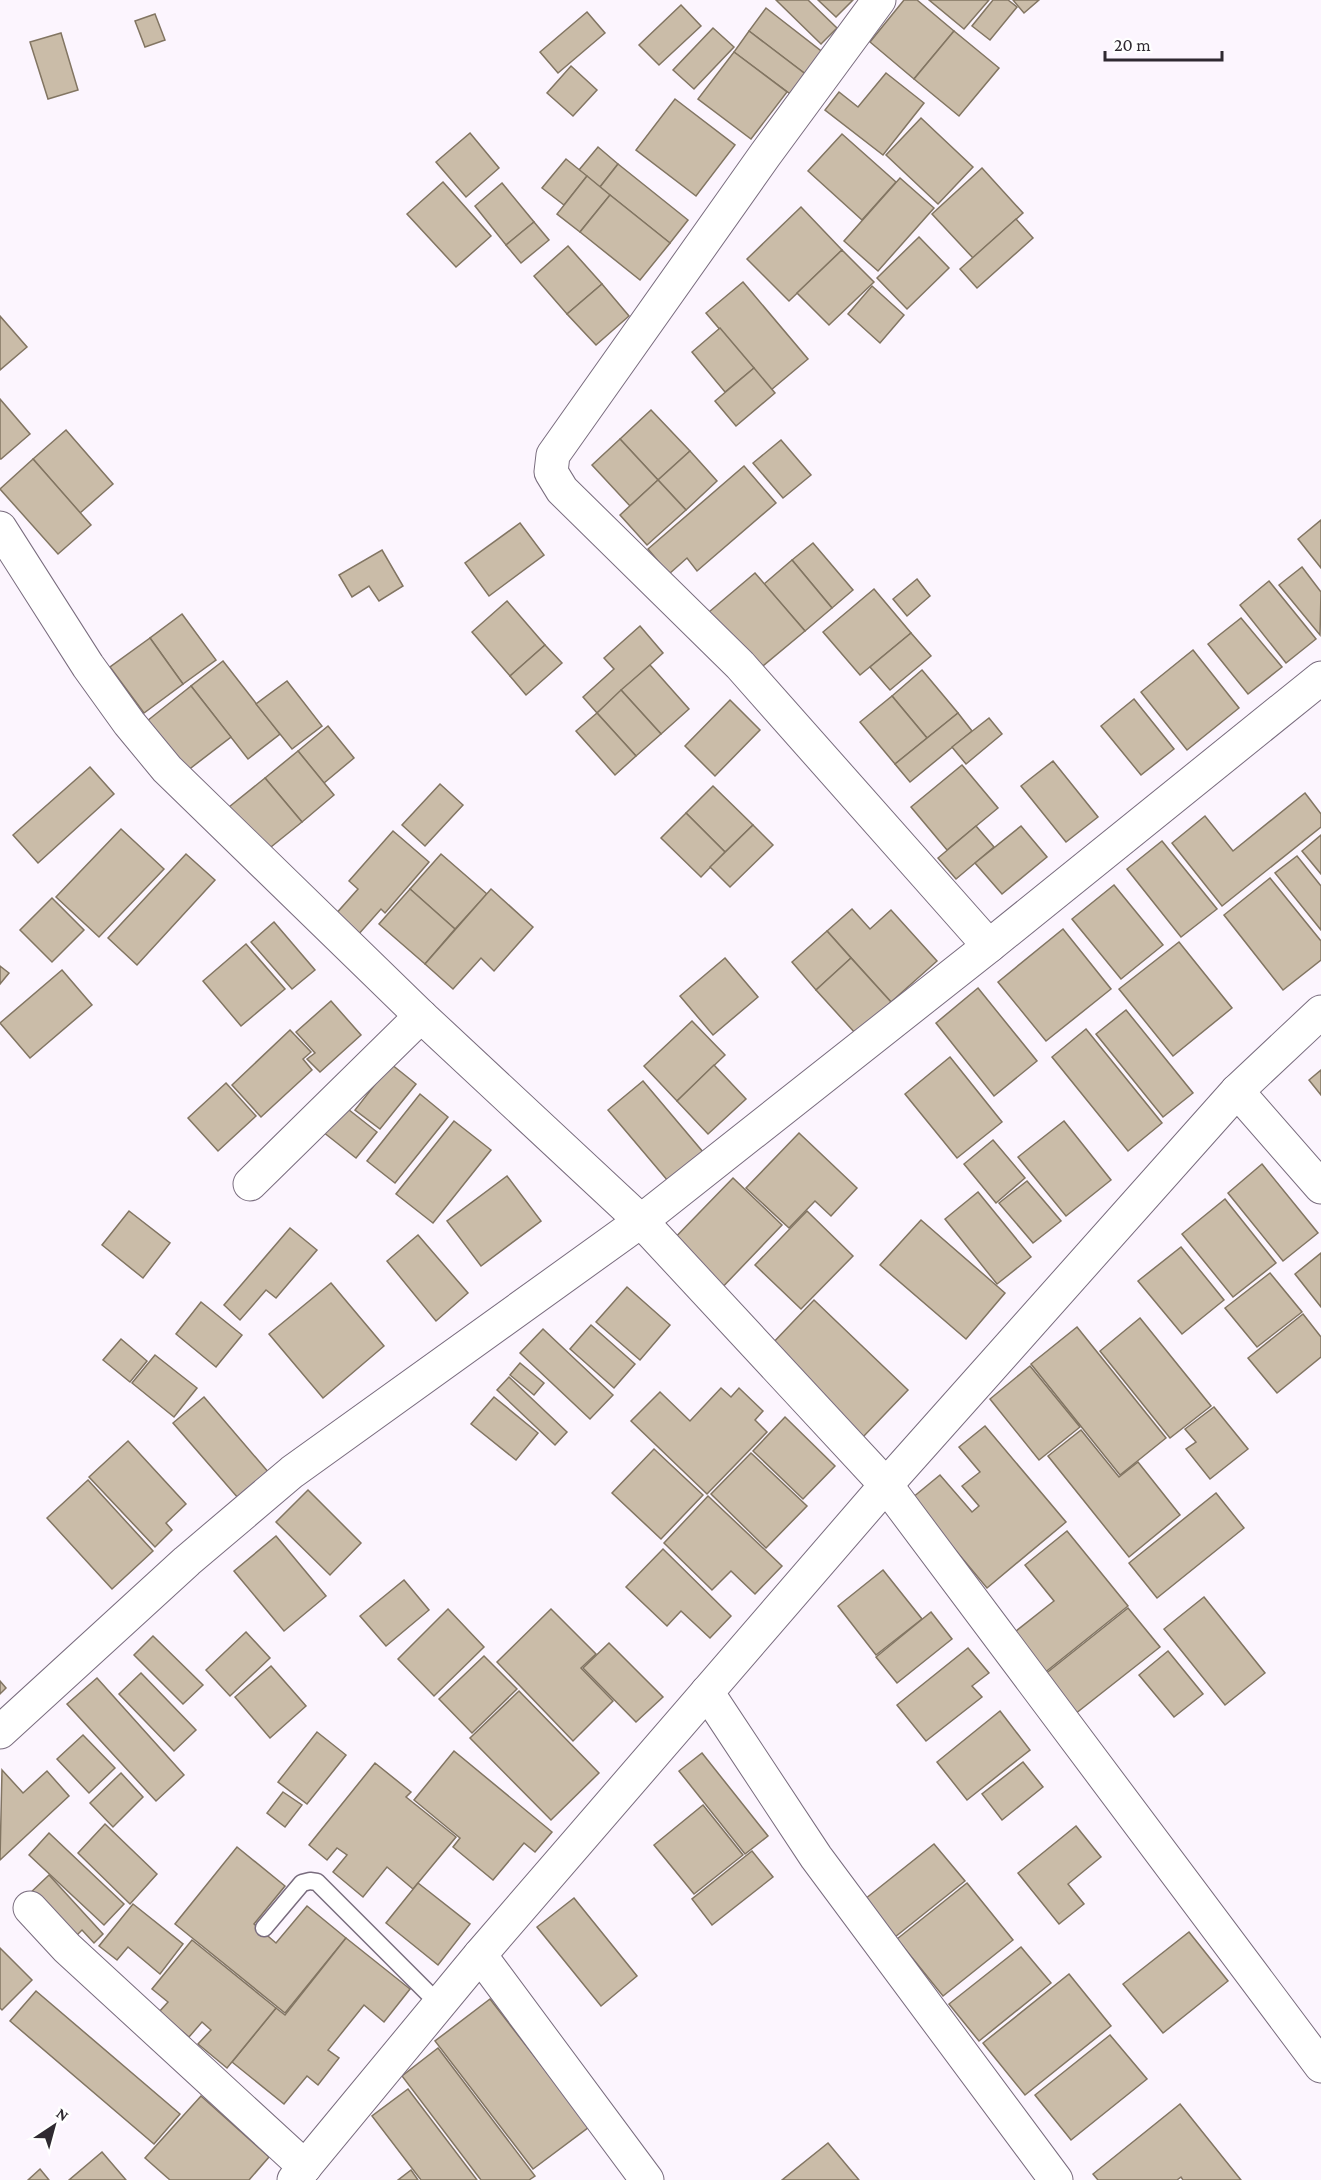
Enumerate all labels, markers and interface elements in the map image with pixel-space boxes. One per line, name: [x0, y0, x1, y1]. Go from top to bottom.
scale bar: [1105, 24, 1222, 62]
text: 20 m: [1114, 35, 1151, 55]
north arrow: [24, 2096, 84, 2156]
text: N: [53, 2104, 72, 2124]

